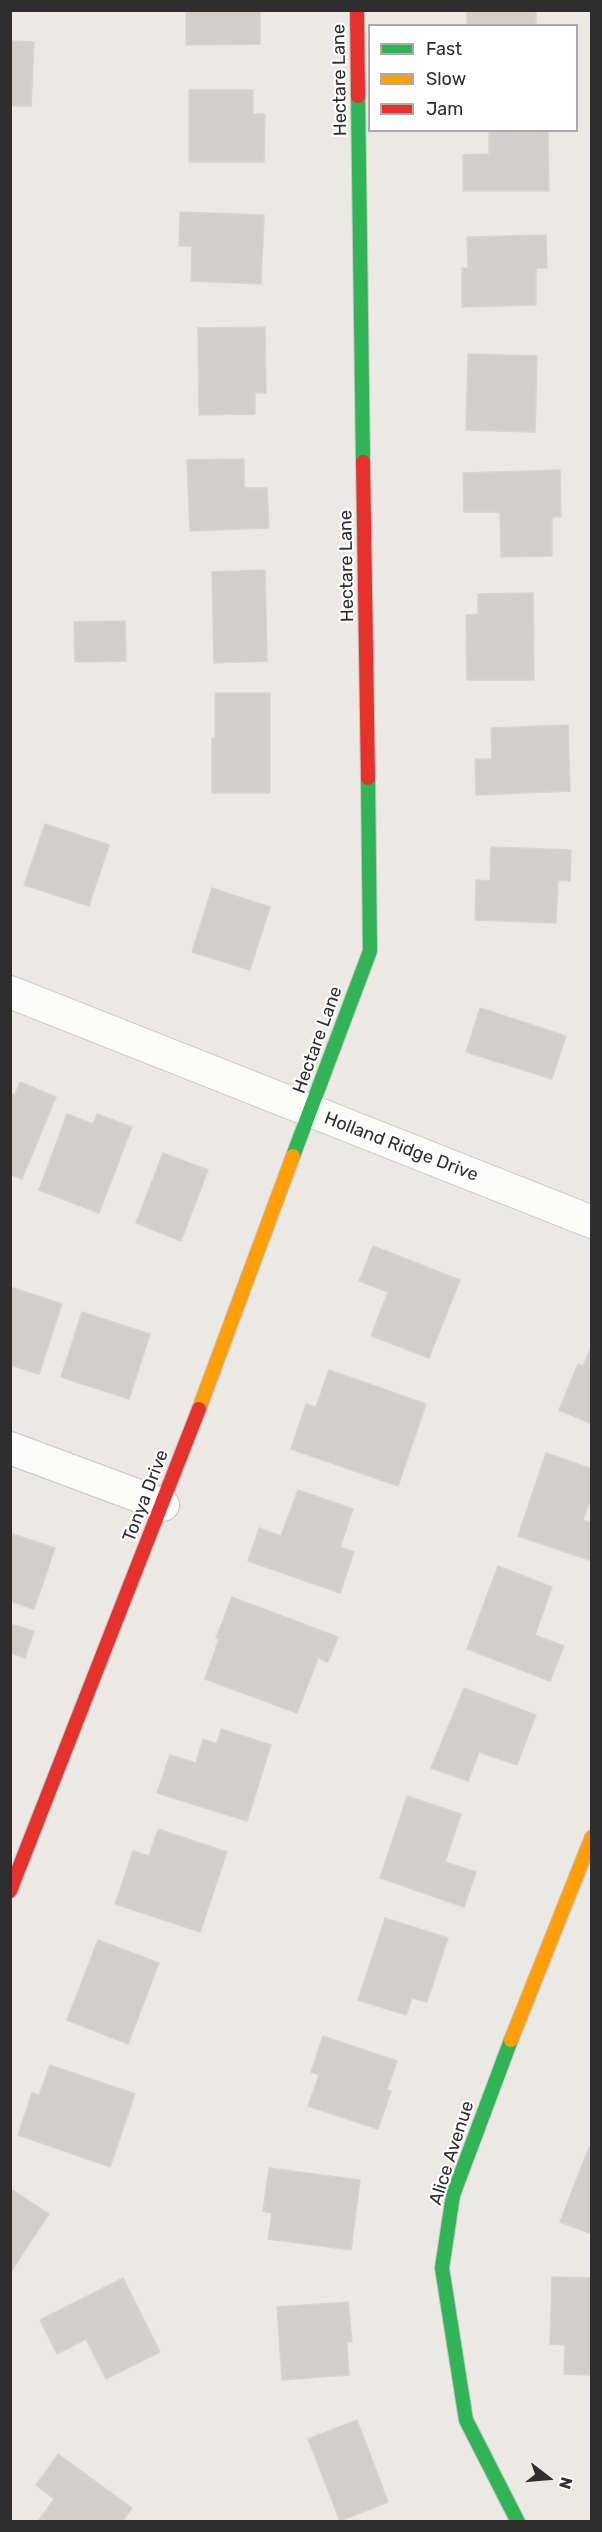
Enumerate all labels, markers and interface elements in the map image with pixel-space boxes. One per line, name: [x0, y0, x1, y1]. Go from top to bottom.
street label: Hectare Lane: [328, 24, 352, 136]
legend: [368, 24, 578, 132]
text: Fast: [426, 38, 462, 60]
text: Slow: [426, 68, 466, 90]
text: Jam: [426, 98, 463, 120]
street label: Hectare Lane: [335, 510, 359, 622]
street label: Hectare Lane: [289, 984, 347, 1096]
street label: Holland Ridge Drive: [321, 1108, 481, 1186]
street label: Tonya Drive: [119, 1447, 173, 1545]
street label: Alice Avenue: [425, 2098, 479, 2208]
north arrow: [518, 2448, 578, 2508]
text: N: [555, 2475, 577, 2491]

